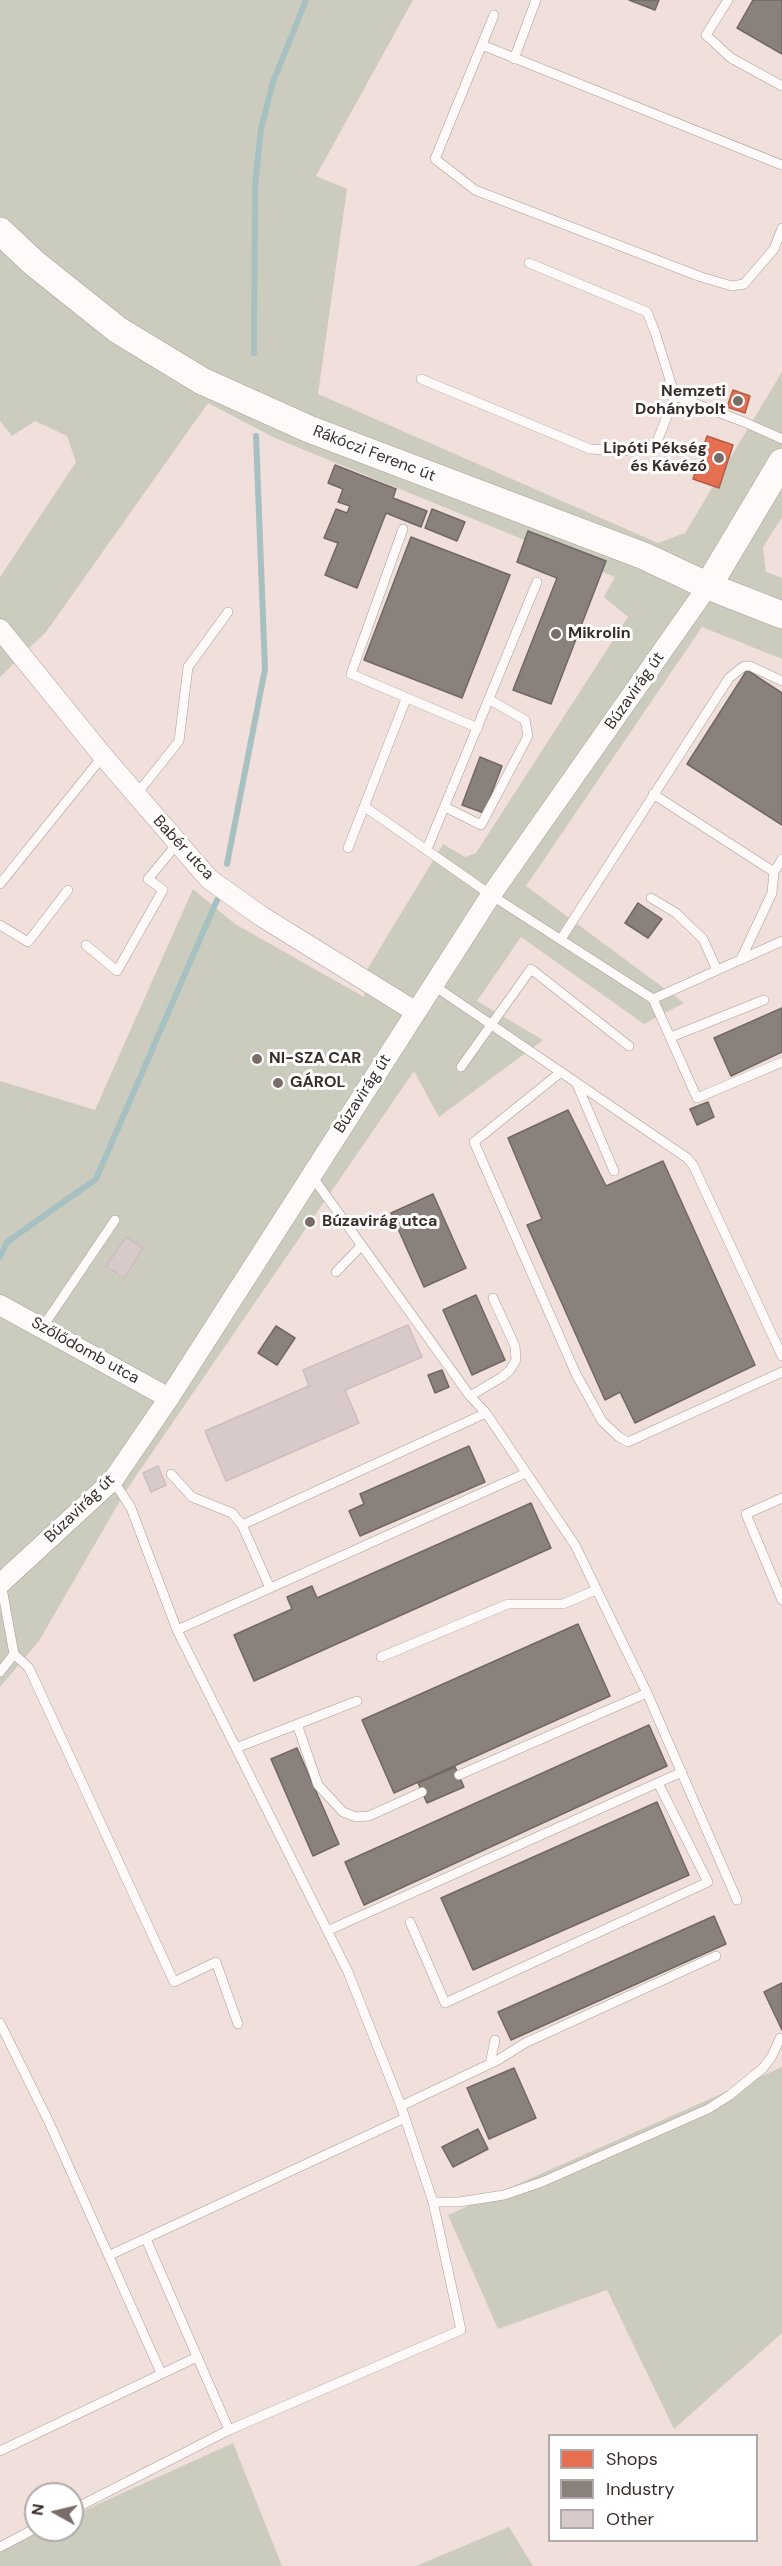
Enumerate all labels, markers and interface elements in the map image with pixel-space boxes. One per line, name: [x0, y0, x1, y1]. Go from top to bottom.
place label: Nemzeti Dohánybolt: [635, 382, 726, 420]
marker: Nemzeti Dohánybolt: [731, 394, 745, 408]
street label: Rákóczi Ferenc út: [310, 422, 438, 486]
place label: Lipóti Pékség és Kávézó: [603, 439, 707, 477]
marker: Lipóti Pékség és Kávézó: [712, 451, 726, 465]
place label: Mikrolin: [568, 624, 631, 644]
marker: Mikrolin: [549, 627, 563, 641]
street label: Búzavirág út: [601, 649, 669, 733]
street label: Babér utca: [148, 812, 218, 884]
place label: NI-SZA CAR: [269, 1049, 361, 1069]
street label: Búzavirág út: [330, 1051, 396, 1137]
marker: NI-SZA CAR: [250, 1052, 264, 1066]
place label: GÁROL: [290, 1073, 345, 1093]
marker: GÁROL: [271, 1076, 285, 1090]
place label: Búzavirág utca: [322, 1212, 437, 1232]
marker: Búzavirág utca: [303, 1215, 317, 1229]
street label: Szőlődomb utca: [28, 1313, 142, 1389]
street label: Búzavirág út: [41, 1471, 119, 1547]
legend: [548, 2434, 758, 2542]
text: Shops: [606, 2447, 658, 2471]
text: Industry: [606, 2477, 675, 2501]
north arrow: [24, 2482, 84, 2542]
text: N: [26, 2502, 49, 2517]
text: Other: [606, 2507, 654, 2531]

